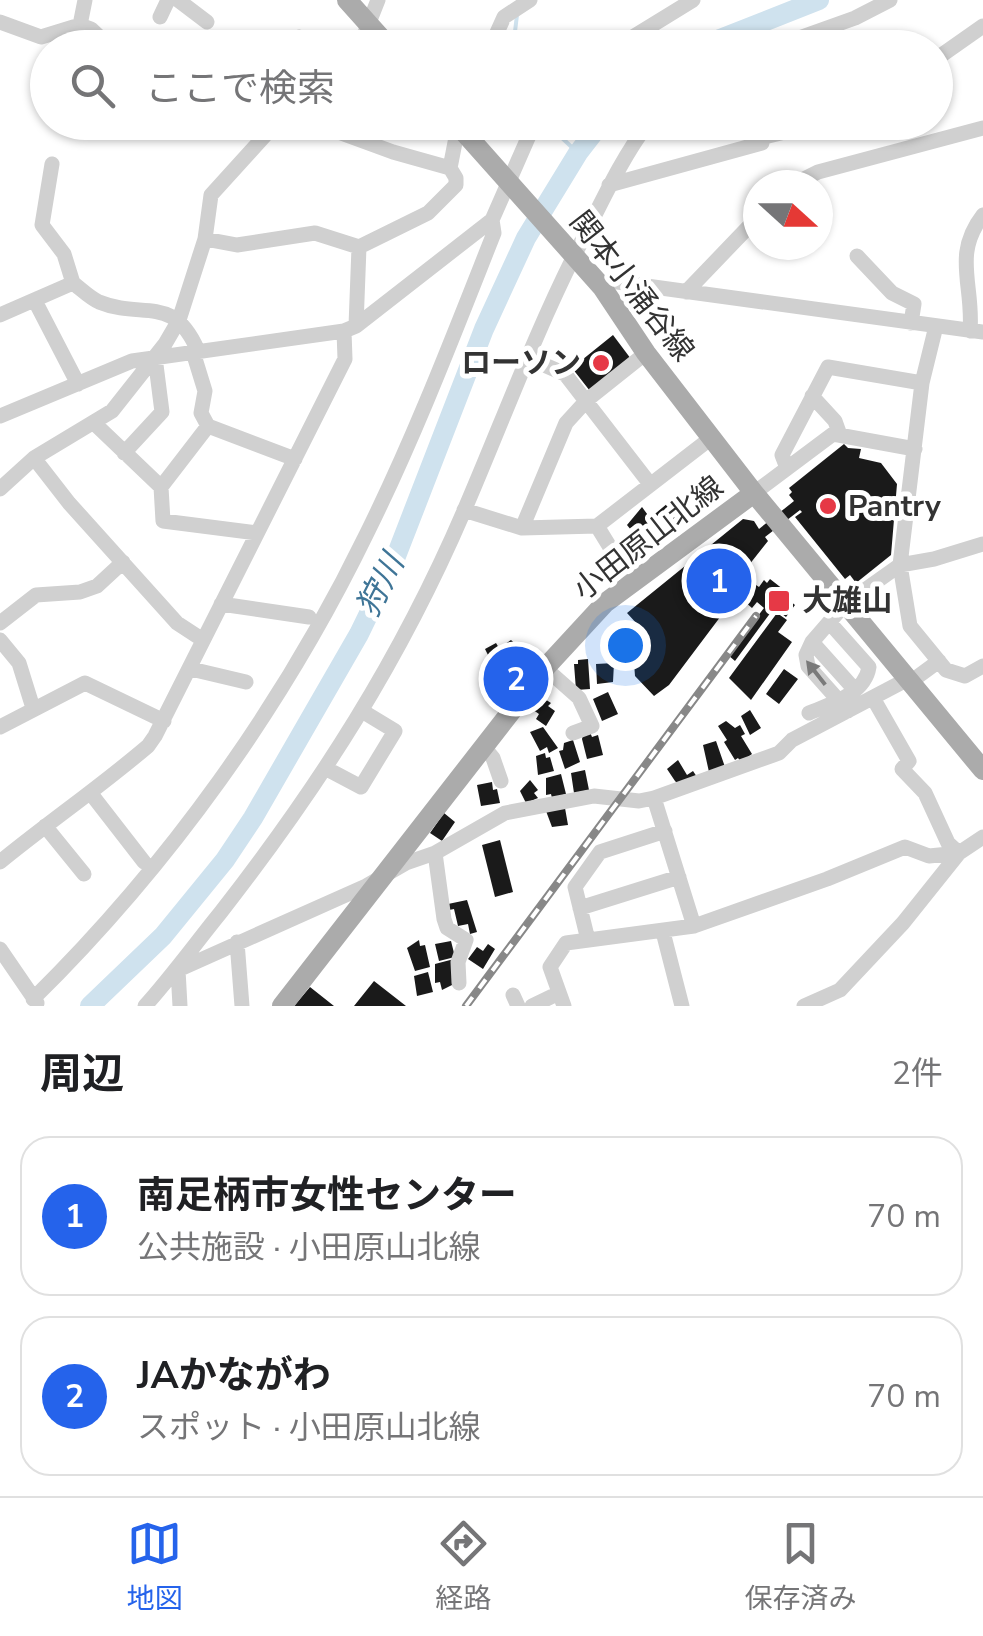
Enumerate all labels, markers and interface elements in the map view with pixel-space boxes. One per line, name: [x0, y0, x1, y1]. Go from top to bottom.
search box: [30, 30, 953, 140]
icon: search: [65, 58, 120, 113]
text: ここで検索: [145, 63, 335, 114]
north arrow: [743, 170, 833, 260]
street label: 関本小涌谷線: [560, 203, 703, 370]
place label: ローソン: [461, 343, 581, 384]
marker: ローソン: [590, 352, 612, 374]
street label: 小田原山北線: [565, 467, 732, 610]
place label: Pantry: [848, 486, 941, 527]
marker: Pantry: [817, 495, 839, 517]
water label: 狩川: [347, 544, 415, 624]
pin: 1: [686, 544, 752, 618]
place label: 大雄山: [802, 581, 892, 622]
marker: 大雄山: [766, 588, 792, 614]
your location: [600, 620, 651, 671]
pin: 2: [484, 642, 548, 716]
one-way arrow: [807, 660, 827, 686]
text: 周辺: [40, 1046, 124, 1103]
text: 2件: [892, 1052, 943, 1095]
text: 南足柄市女性センター: [137, 1170, 517, 1221]
text: 1: [65, 1195, 84, 1238]
text: 70 m: [867, 1195, 941, 1238]
text: 公共施設 · 小田原山北線: [137, 1226, 481, 1269]
text: JAかながわ: [137, 1350, 331, 1401]
text: 2: [65, 1375, 84, 1418]
text: 70 m: [867, 1375, 941, 1418]
text: スポット · 小田原山北線: [137, 1406, 481, 1449]
tab: 地図: [126, 1516, 183, 1618]
tab: 経路: [435, 1516, 492, 1618]
tab: 保存済み: [744, 1516, 857, 1618]

